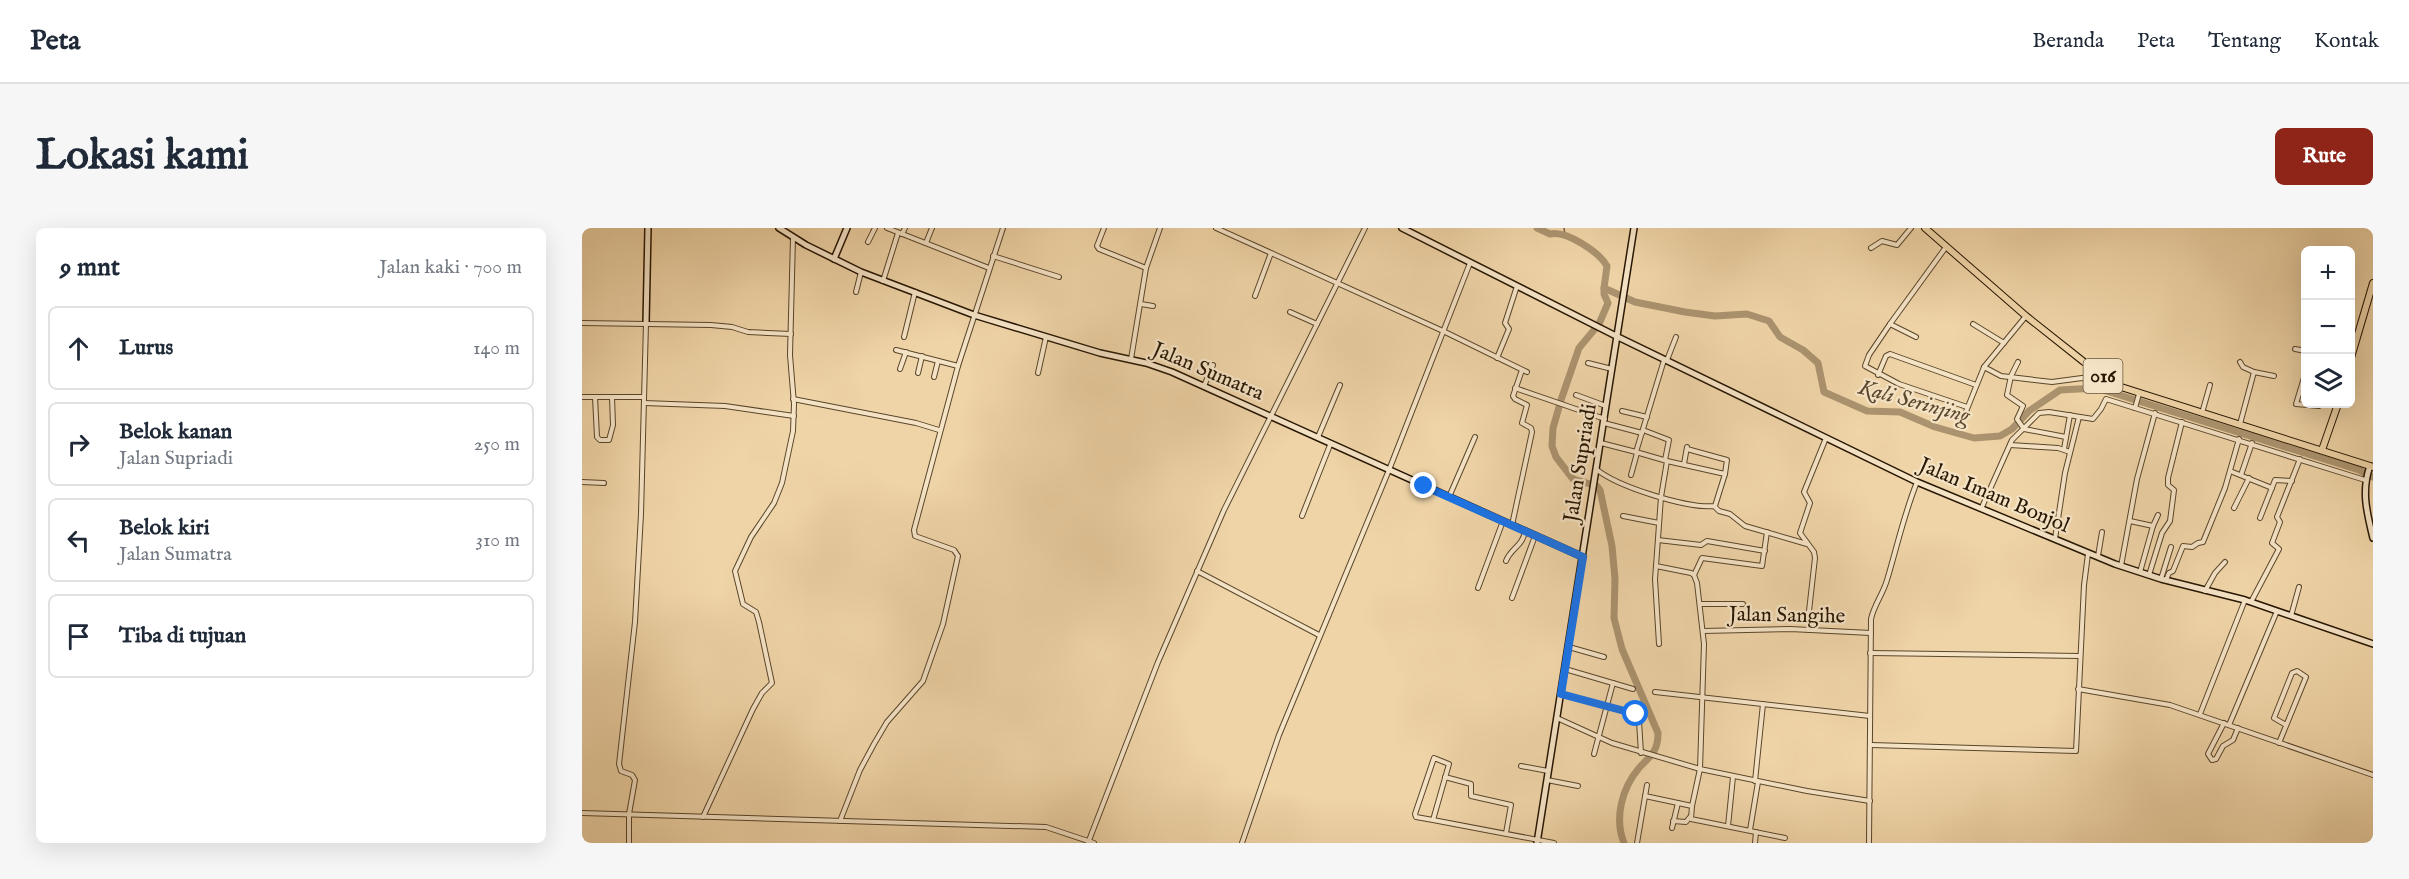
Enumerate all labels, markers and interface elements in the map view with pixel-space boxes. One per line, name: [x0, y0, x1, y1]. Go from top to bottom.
text: Peta: [30, 24, 80, 59]
text: Beranda: [2032, 28, 2104, 55]
text: Peta: [2137, 28, 2175, 55]
text: Tentang: [2208, 28, 2281, 55]
text: Kontak: [2314, 28, 2379, 55]
button: Rute: [2275, 128, 2373, 185]
text: Lokasi kami: [36, 130, 249, 183]
map controls: [2301, 246, 2355, 408]
button: +: [2301, 246, 2355, 300]
text: 9 mnt: [60, 251, 120, 284]
text: Jalan kaki · 700 m: [379, 255, 522, 280]
button: −: [2301, 300, 2355, 354]
icon: ahead: [62, 332, 95, 365]
text: Lurus: [119, 334, 173, 362]
text: 140 m: [473, 336, 520, 361]
street label: Jalan Sumatra: [1146, 336, 1269, 408]
button: layers: [2301, 354, 2355, 408]
road number: 016: [2084, 359, 2122, 393]
water label: Kali Serinjing: [1854, 373, 1974, 431]
street label: Jalan Supriadi: [1558, 402, 1604, 526]
text: Belok kanan: [119, 418, 232, 446]
icon: right: [62, 428, 95, 461]
text: 250 m: [474, 432, 520, 457]
text: Jalan Supriadi: [119, 446, 233, 471]
street label: Jalan Imam Bonjol: [1913, 451, 2074, 540]
route end: [1410, 472, 1436, 498]
text: Belok kiri: [119, 514, 210, 542]
icon: left: [62, 524, 95, 557]
text: 310 m: [476, 528, 520, 553]
text: Jalan Sumatra: [119, 542, 232, 567]
street label: Jalan Sangihe: [1727, 601, 1846, 631]
icon: arrive: [62, 620, 95, 653]
text: Tiba di tujuan: [119, 622, 246, 650]
route start: [1622, 700, 1648, 726]

